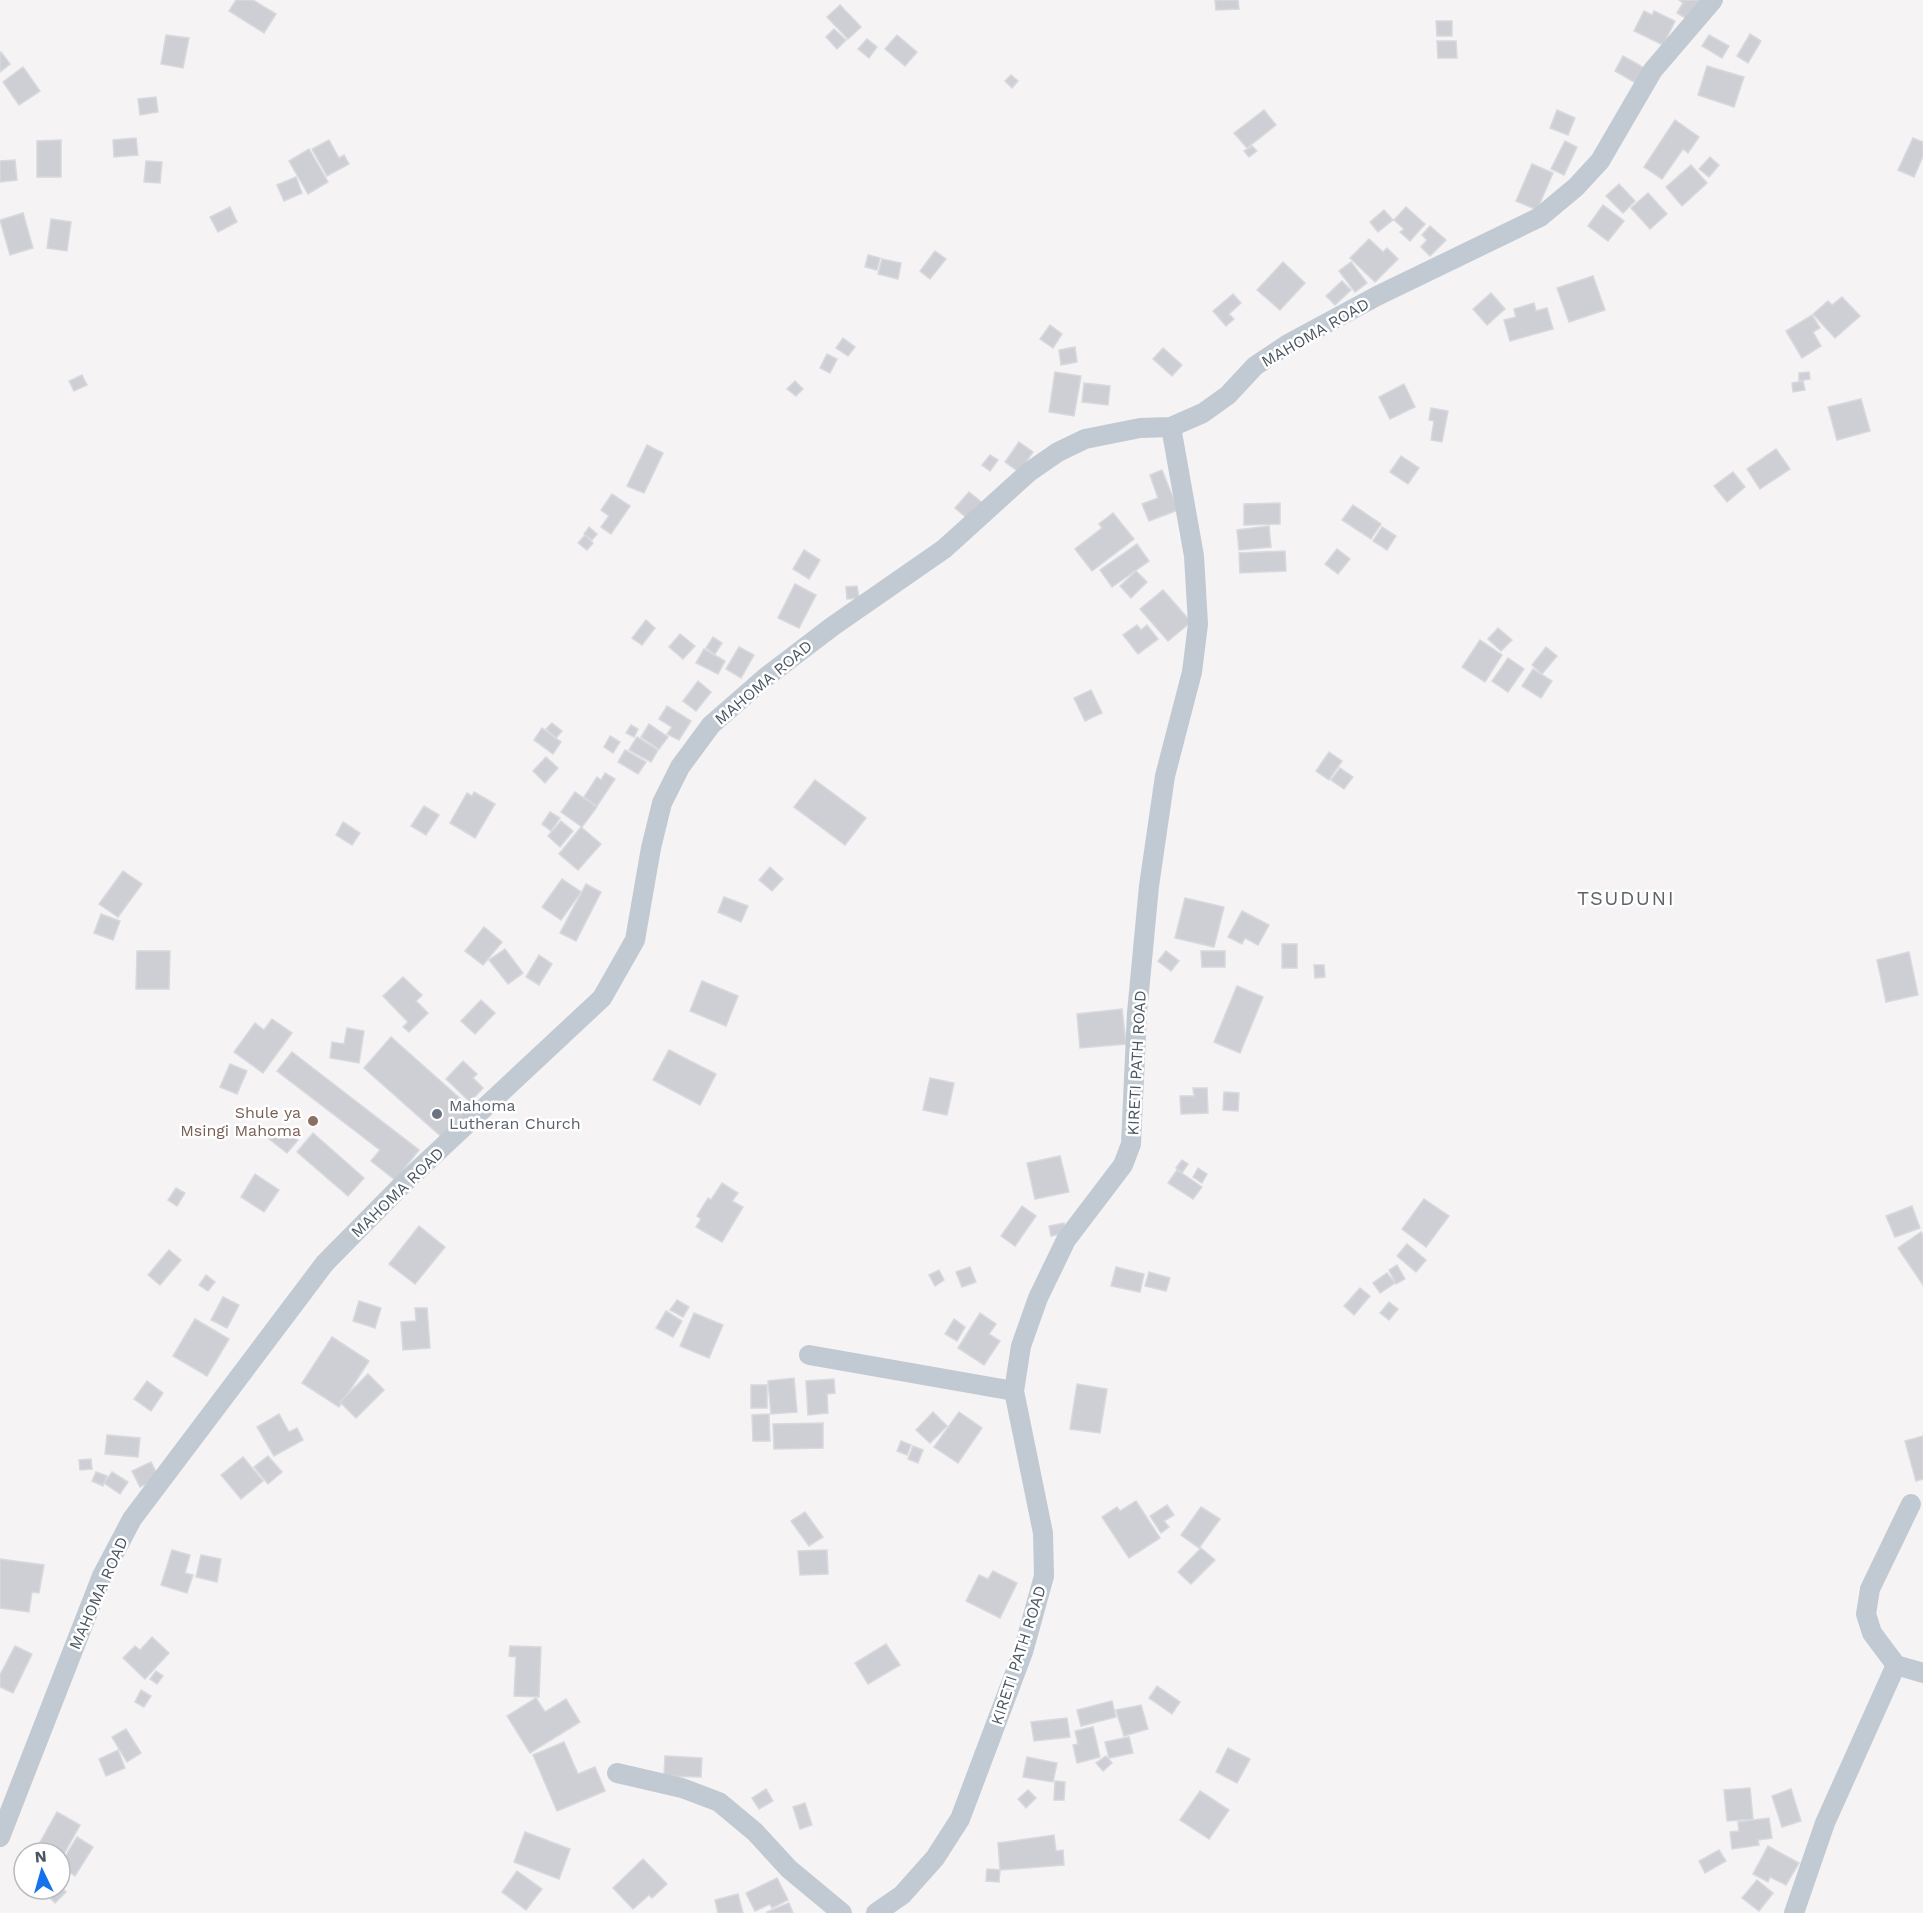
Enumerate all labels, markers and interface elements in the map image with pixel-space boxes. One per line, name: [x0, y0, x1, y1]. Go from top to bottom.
street label: MAHOMA ROAD: [1258, 294, 1372, 371]
street label: MAHOMA ROAD: [711, 636, 816, 729]
district label: TSUDUNI: [1577, 886, 1675, 910]
street label: KIRETI PATH ROAD: [1123, 990, 1150, 1136]
place label: Mahoma Lutheran Church: [449, 1096, 581, 1133]
place label: Shule ya Msingi Mahoma: [180, 1103, 301, 1140]
marker: Mahoma Lutheran Church: [430, 1107, 444, 1121]
marker: Shule ya Msingi Mahoma: [306, 1114, 320, 1128]
street label: MAHOMA ROAD: [347, 1143, 448, 1241]
street label: MAHOMA ROAD: [65, 1534, 132, 1652]
street label: KIRETI PATH ROAD: [987, 1583, 1050, 1727]
north arrow: [12, 1841, 72, 1901]
text: N: [34, 1847, 47, 1867]

